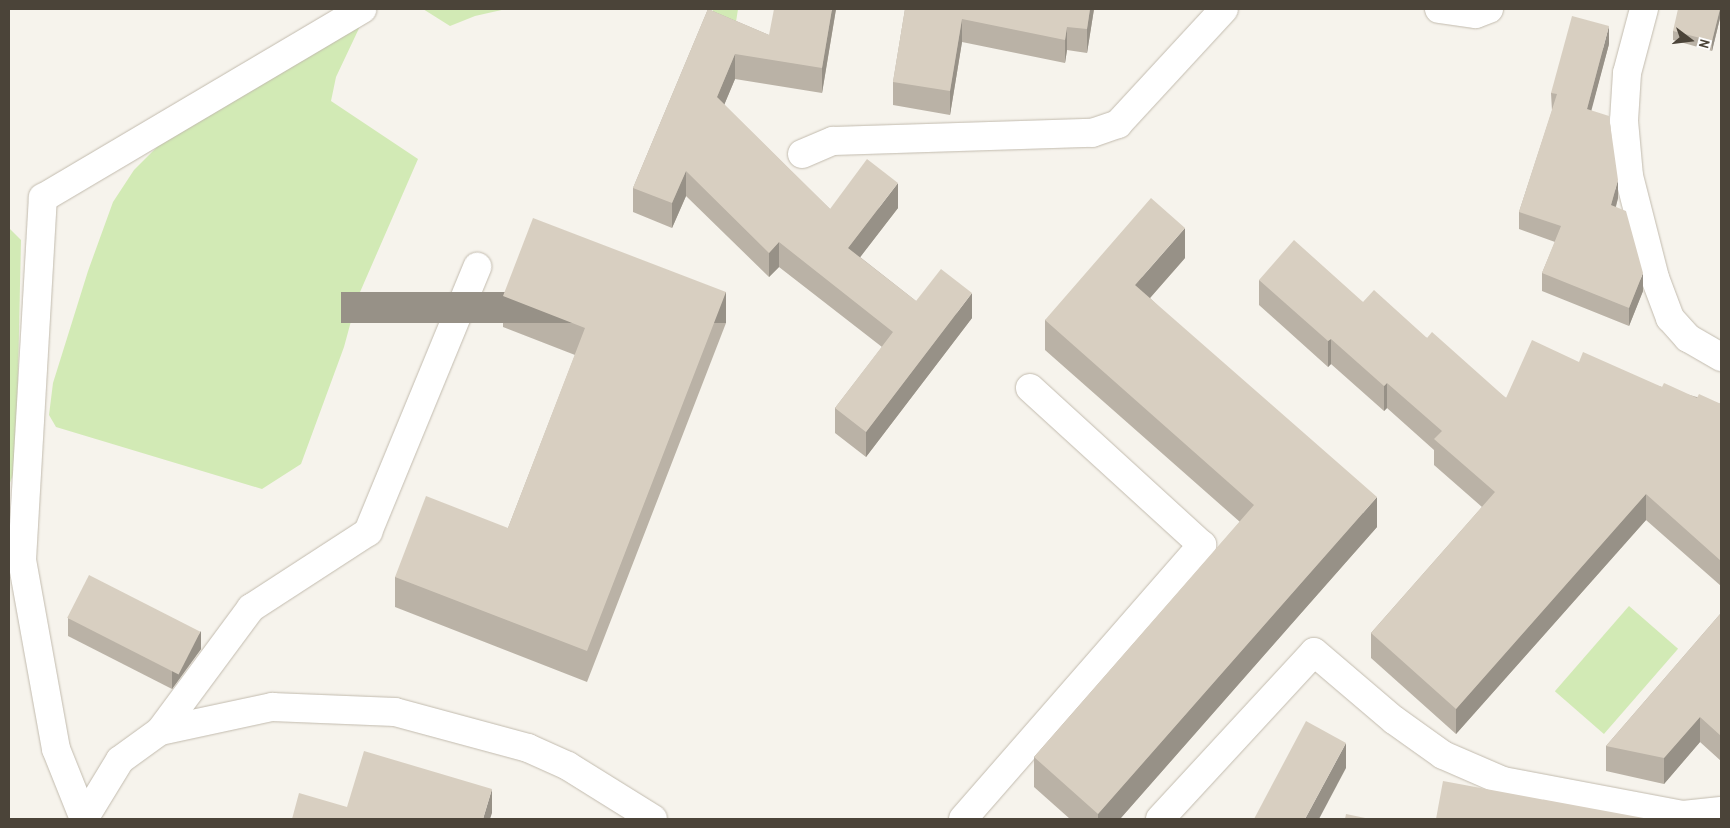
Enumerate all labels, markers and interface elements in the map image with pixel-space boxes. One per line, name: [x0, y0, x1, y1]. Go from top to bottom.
north arrow: [1665, 15, 1715, 65]
text: N: [1695, 38, 1714, 50]

